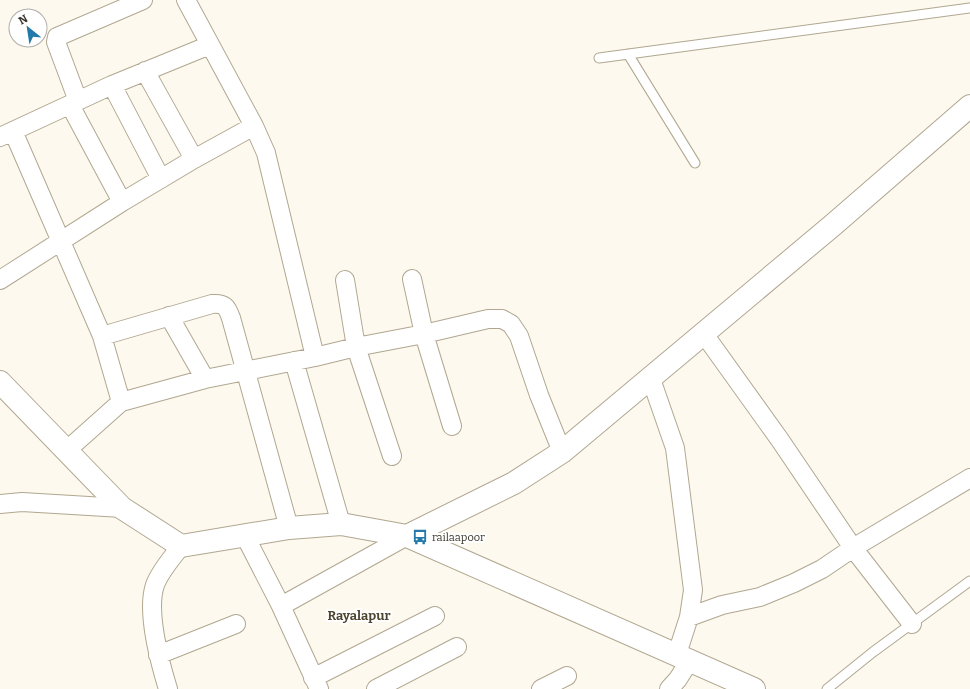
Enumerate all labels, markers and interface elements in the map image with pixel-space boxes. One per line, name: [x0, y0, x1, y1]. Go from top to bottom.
north arrow: [8, 8, 48, 48]
text: N: [16, 12, 31, 28]
bus stop icon: railaapoor: [411, 528, 429, 546]
place label: railaapoor: [432, 531, 485, 544]
district label: Rayalapur: [327, 608, 391, 623]

